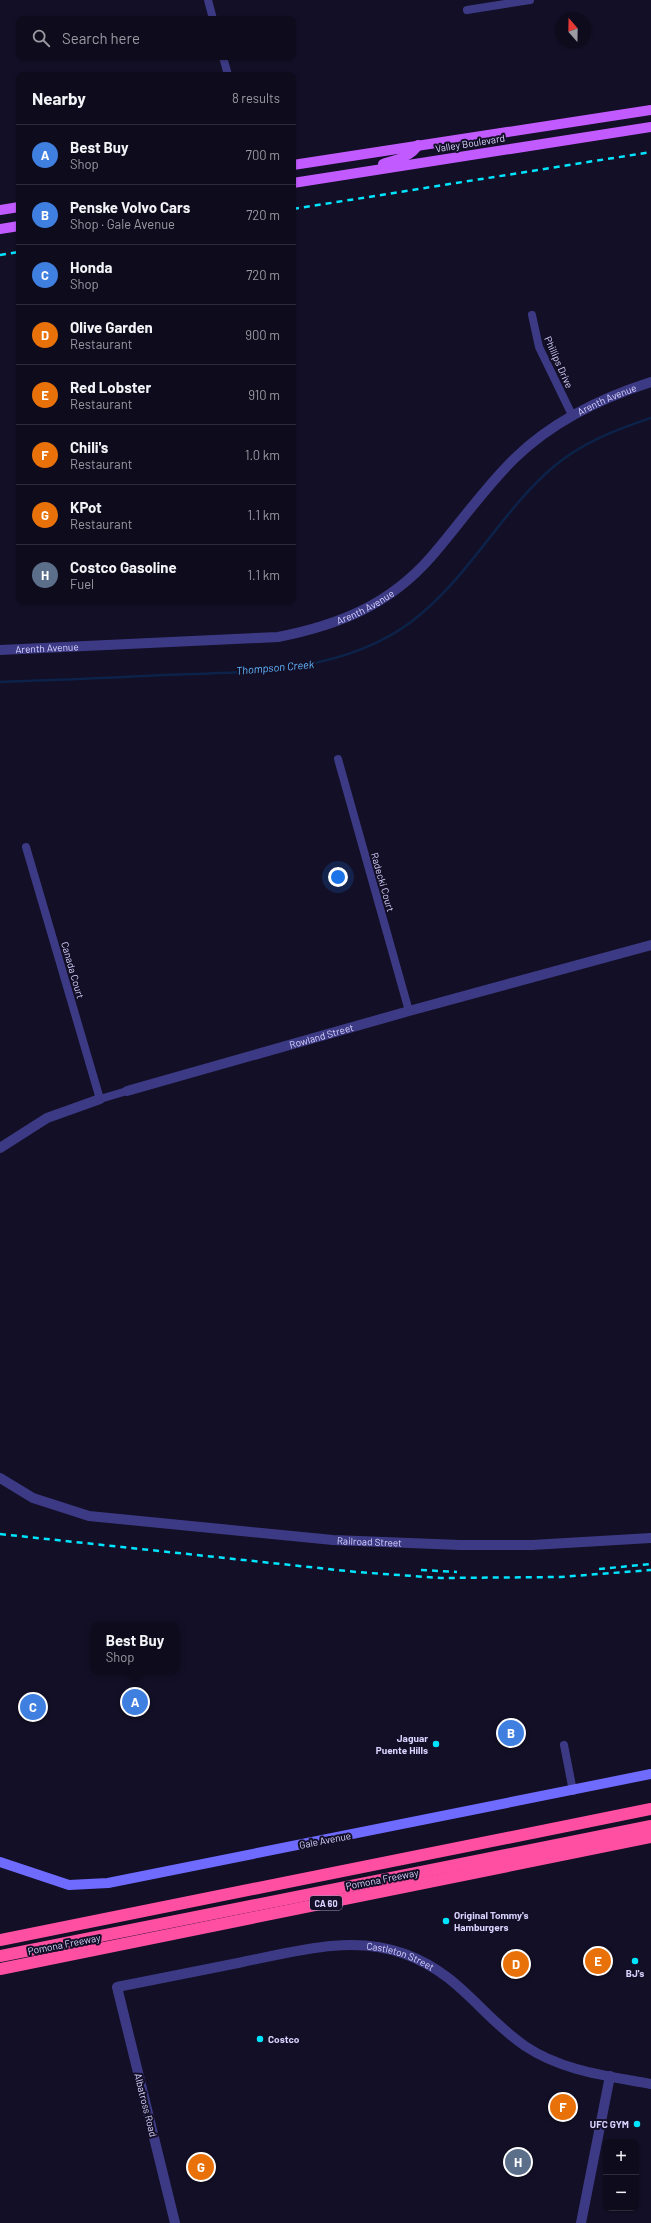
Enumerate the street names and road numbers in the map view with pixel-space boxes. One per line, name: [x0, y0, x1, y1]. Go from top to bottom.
street label: Valley Boulevard: [434, 132, 506, 154]
street label: Phillips Drive: [542, 334, 576, 390]
street label: Arenth Avenue: [575, 381, 638, 418]
street label: Arenth Avenue: [335, 587, 396, 627]
street label: Arenth Avenue: [15, 640, 79, 655]
street label: Radecki Court: [369, 851, 397, 913]
street label: Canada Court: [59, 940, 87, 1000]
street label: Rowland Street: [288, 1021, 355, 1051]
street label: Railroad Street: [337, 1534, 403, 1549]
street label: Gale Avenue: [298, 1829, 352, 1851]
street label: Pomona Freeway: [345, 1866, 420, 1892]
road number: CA 60: [310, 1896, 342, 1910]
street label: Pomona Freeway: [27, 1931, 102, 1957]
street label: Castleton Street: [366, 1940, 437, 1973]
street label: Albatross Road: [132, 2072, 160, 2138]

